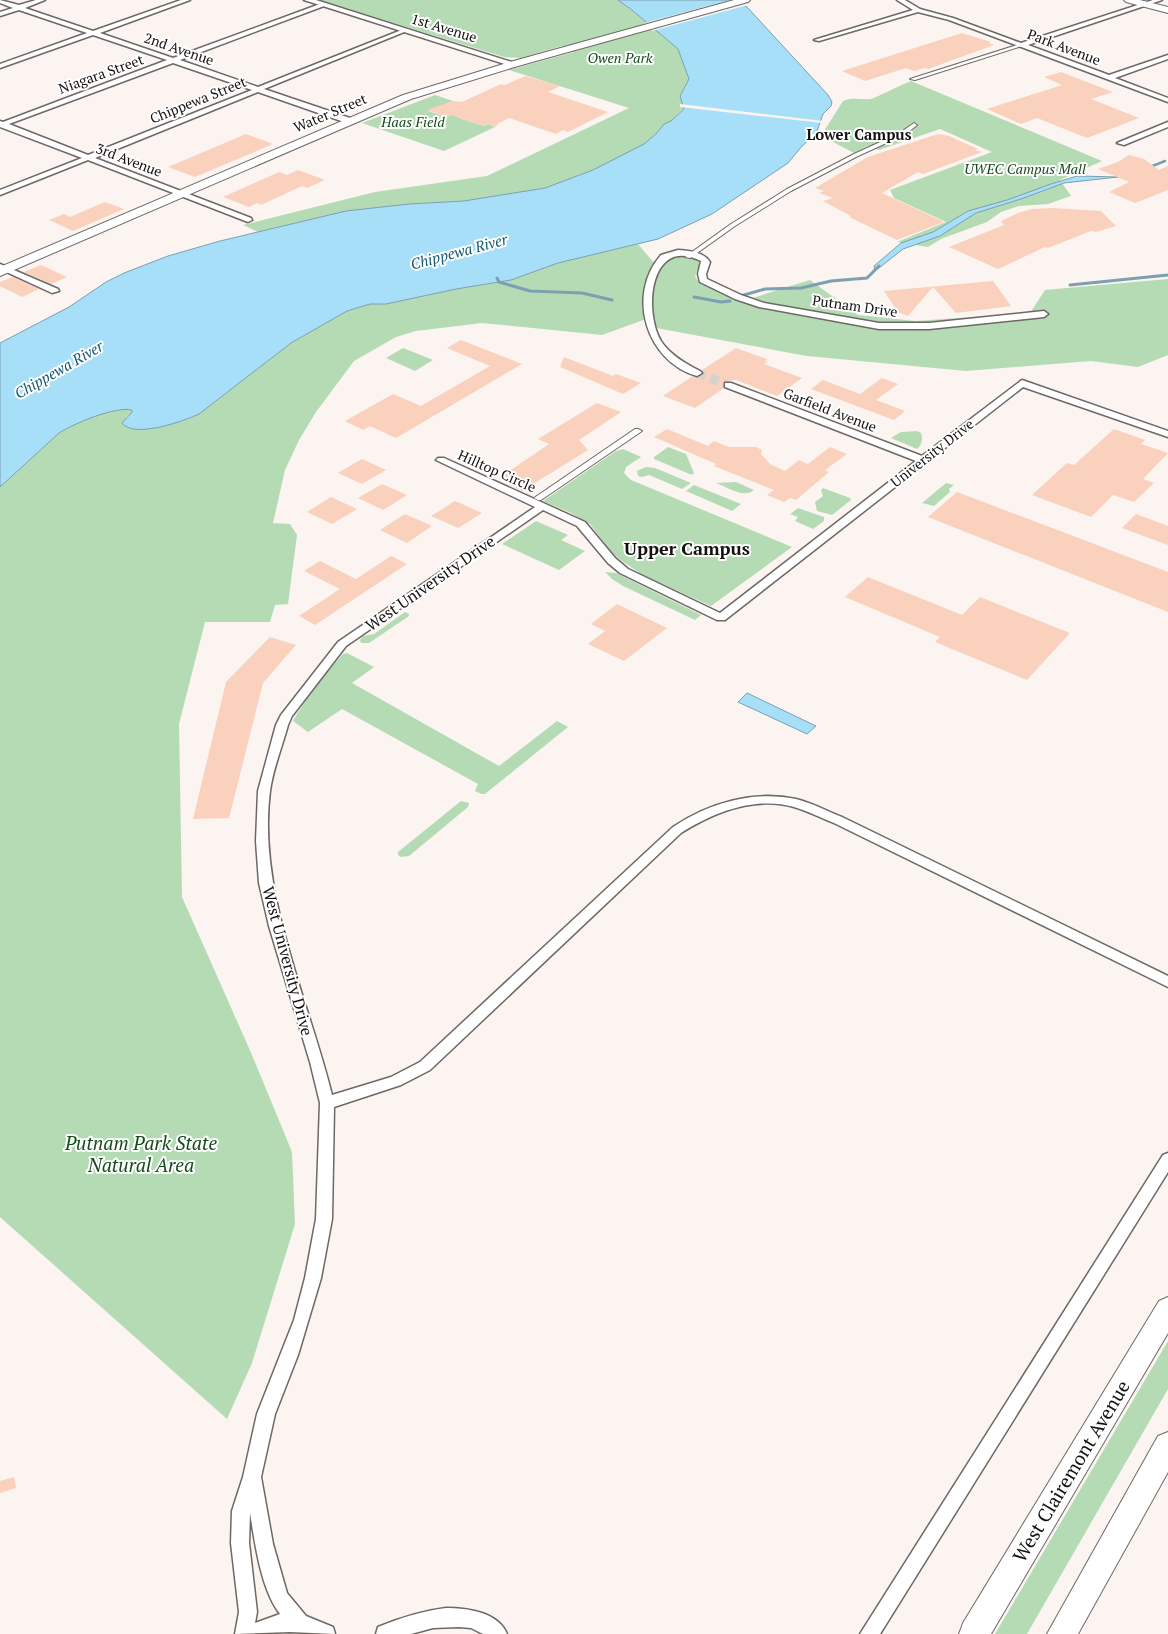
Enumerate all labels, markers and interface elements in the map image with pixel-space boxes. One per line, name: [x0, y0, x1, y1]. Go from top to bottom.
street label: 1st Avenue: [409, 9, 479, 47]
street label: Park Avenue: [1025, 24, 1104, 69]
street label: 2nd Avenue: [142, 28, 217, 69]
park label: Owen Park: [587, 48, 653, 67]
street label: Niagara Street: [56, 49, 147, 98]
street label: Chippewa Street: [147, 71, 250, 128]
street label: Water Street: [290, 88, 370, 136]
park label: Haas Field: [380, 112, 445, 131]
district label: Lower Campus: [807, 124, 912, 144]
street label: 3rd Avenue: [93, 138, 165, 181]
park label: UWEC Campus Mall: [964, 159, 1086, 178]
water label: Chippewa River: [408, 228, 511, 274]
street label: Putnam Drive: [811, 290, 899, 321]
water label: Chippewa River: [10, 335, 108, 403]
street label: Garfield Avenue: [781, 383, 880, 436]
street label: University Drive: [886, 414, 977, 491]
street label: Hilltop Circle: [455, 445, 539, 496]
street label: West University Drive: [361, 530, 499, 636]
district label: Upper Campus: [624, 536, 750, 560]
street label: West University Drive: [257, 884, 319, 1038]
park label: Putnam Park State Natural Area: [64, 1130, 217, 1177]
street label: West Clairemont Avenue: [1006, 1375, 1135, 1566]

